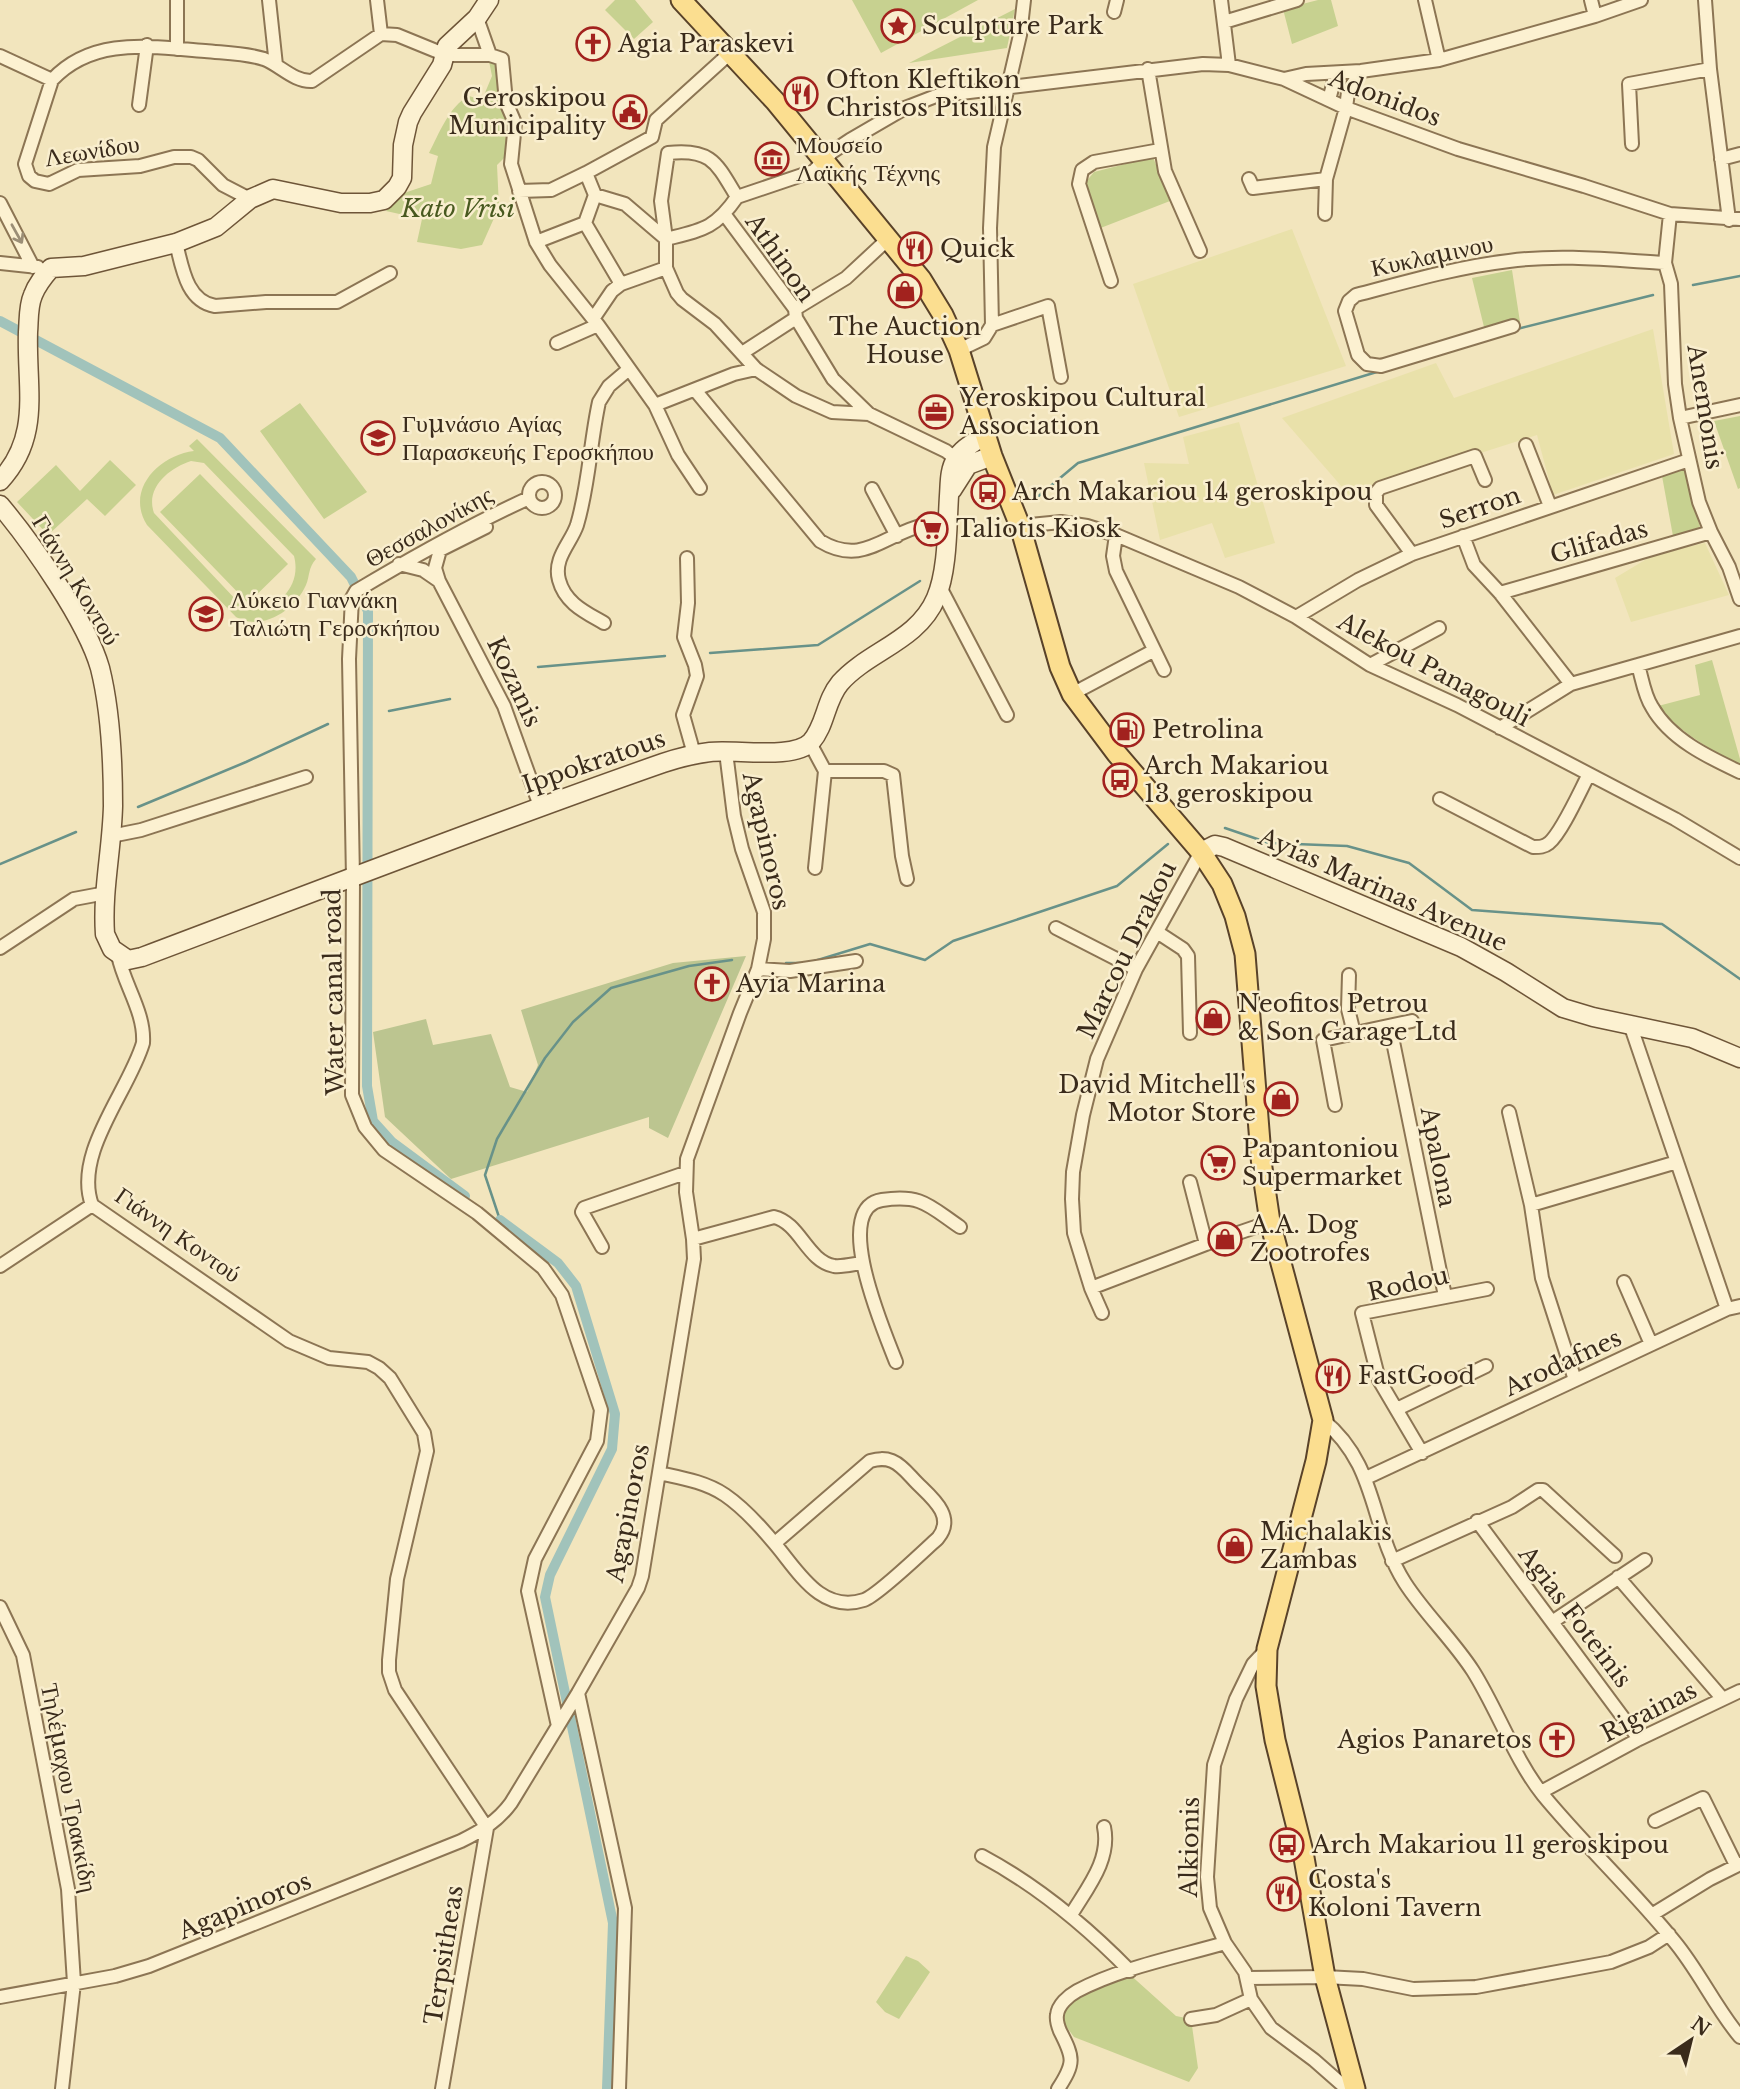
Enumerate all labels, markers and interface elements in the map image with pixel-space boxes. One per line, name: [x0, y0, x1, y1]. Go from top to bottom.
place icon: Sculpture Park: [879, 7, 917, 45]
place label: Sculpture Park: [922, 11, 1103, 40]
church icon: Agia Paraskevi: [574, 25, 612, 63]
place label: Agia Paraskevi: [617, 29, 794, 58]
street label: Adonidos: [1324, 63, 1445, 132]
place label: Ofton Kleftikon Christos Pitsillis: [826, 65, 1022, 122]
restaurant icon: Ofton Kleftikon Christos Pitsillis: [782, 75, 820, 113]
place label: Geroskipou Municipality: [448, 83, 607, 140]
public building icon: Geroskipou Municipality: [611, 93, 649, 131]
street label: Λεωνίδου: [42, 129, 141, 172]
place label: Μουσείο Λαϊκής Τέχνης: [796, 130, 941, 187]
museum icon: Μουσείο Λαϊκής Τέχνης: [753, 140, 791, 178]
park label: Kato Vrisi: [400, 194, 515, 223]
street label: Athinon: [739, 207, 821, 307]
one-way arrow: [10, 224, 24, 244]
street label: Κυκλαμινου: [1368, 228, 1496, 283]
restaurant icon: Quick: [896, 230, 934, 268]
place label: Quick: [940, 234, 1015, 263]
shop icon: The Auction House: [886, 272, 924, 310]
place label: The Auction House: [829, 312, 981, 369]
street label: Anemonis: [1681, 341, 1730, 471]
place label: Yeroskipou Cultural Association: [959, 383, 1206, 440]
office icon: Yeroskipou Cultural Association: [917, 393, 955, 431]
place label: Γυμνάσιο Αγίας Παρασκευής Γεροσκήπου: [402, 409, 654, 466]
school or university icon: Γυμνάσιο Αγίας Παρασκευής Γεροσκήπου: [359, 419, 397, 457]
bus stop icon: Arch Makariou 14 geroskipou: [969, 473, 1007, 511]
place label: Arch Makariou 14 geroskipou: [1011, 477, 1372, 506]
street label: Θεσσαλονίκης: [360, 479, 498, 573]
street label: Serron: [1435, 480, 1524, 535]
street label: Γιάννη Κοντού: [26, 509, 127, 650]
supermarket icon: Taliotis Kiosk: [912, 510, 950, 548]
place label: Taliotis Kiosk: [956, 514, 1121, 543]
street label: Glifadas: [1547, 514, 1651, 569]
place label: Λύκειο Γιαννάκη Ταλιώτη Γεροσκήπου: [230, 585, 440, 642]
school or university icon: Λύκειο Γιαννάκη Ταλιώτη Γεροσκήπου: [187, 595, 225, 633]
street label: Alekou Panagouli: [1332, 606, 1536, 733]
street label: Kozanis: [481, 632, 548, 731]
fuel station icon: Petrolina: [1108, 711, 1146, 749]
place label: Petrolina: [1152, 715, 1264, 744]
street label: Ippokratous: [519, 724, 669, 800]
place label: Arch Makariou 13 geroskipou: [1143, 751, 1329, 808]
bus stop icon: Arch Makariou 13 geroskipou: [1101, 761, 1139, 799]
street label: Agapinoros: [736, 768, 796, 913]
street label: Ayias Marinas Avenue: [1254, 821, 1512, 957]
street label: Marcou Drakou: [1071, 856, 1182, 1043]
street label: Water canal road: [317, 888, 350, 1097]
church icon: Ayia Marina: [693, 965, 731, 1003]
place label: Ayia Marina: [735, 969, 886, 998]
place label: Neofitos Petrou & Son Garage Ltd: [1238, 989, 1457, 1046]
shop icon: Neofitos Petrou & Son Garage Ltd: [1194, 999, 1232, 1037]
place label: David Mitchell's Motor Store: [1058, 1070, 1256, 1127]
shop icon: David Mitchell's Motor Store: [1262, 1080, 1300, 1118]
street label: Apalona: [1414, 1103, 1463, 1210]
place label: Papantoniou Supermarket: [1242, 1134, 1402, 1191]
supermarket icon: Papantoniou Supermarket: [1199, 1144, 1237, 1182]
street label: Γιάννη Κοντού: [110, 1181, 247, 1289]
place label: A.A. Dog Zootrofes: [1249, 1210, 1370, 1267]
shop icon: A.A. Dog Zootrofes: [1206, 1220, 1244, 1258]
street label: Rodou: [1365, 1260, 1451, 1307]
street label: Arodafnes: [1499, 1323, 1626, 1403]
restaurant icon: FastGood: [1314, 1357, 1352, 1395]
place label: FastGood: [1358, 1361, 1475, 1390]
street label: Agapinoros: [600, 1441, 655, 1586]
place label: Michalakis Zambas: [1260, 1517, 1392, 1574]
shop icon: Michalakis Zambas: [1216, 1527, 1254, 1565]
street label: Agias Foteinis: [1512, 1539, 1638, 1693]
street label: Rigainas: [1596, 1675, 1702, 1748]
street label: Τηλέμαχου Τρακκίδη: [35, 1681, 104, 1895]
church icon: Agios Panaretos: [1538, 1721, 1576, 1759]
place label: Agios Panaretos: [1337, 1725, 1532, 1754]
street label: Alkionis: [1174, 1796, 1205, 1899]
bus stop icon: Arch Makariou 11 geroskipou: [1268, 1826, 1306, 1864]
place label: Arch Makariou 11 geroskipou: [1311, 1830, 1669, 1859]
place label: Costa's Koloni Tavern: [1308, 1865, 1482, 1922]
street label: Agapinoros: [173, 1866, 315, 1946]
restaurant icon: Costa's Koloni Tavern: [1265, 1875, 1303, 1913]
street label: Terpsitheas: [418, 1883, 469, 2027]
north arrow: [1656, 2005, 1726, 2075]
text: N: [1687, 2012, 1714, 2041]

